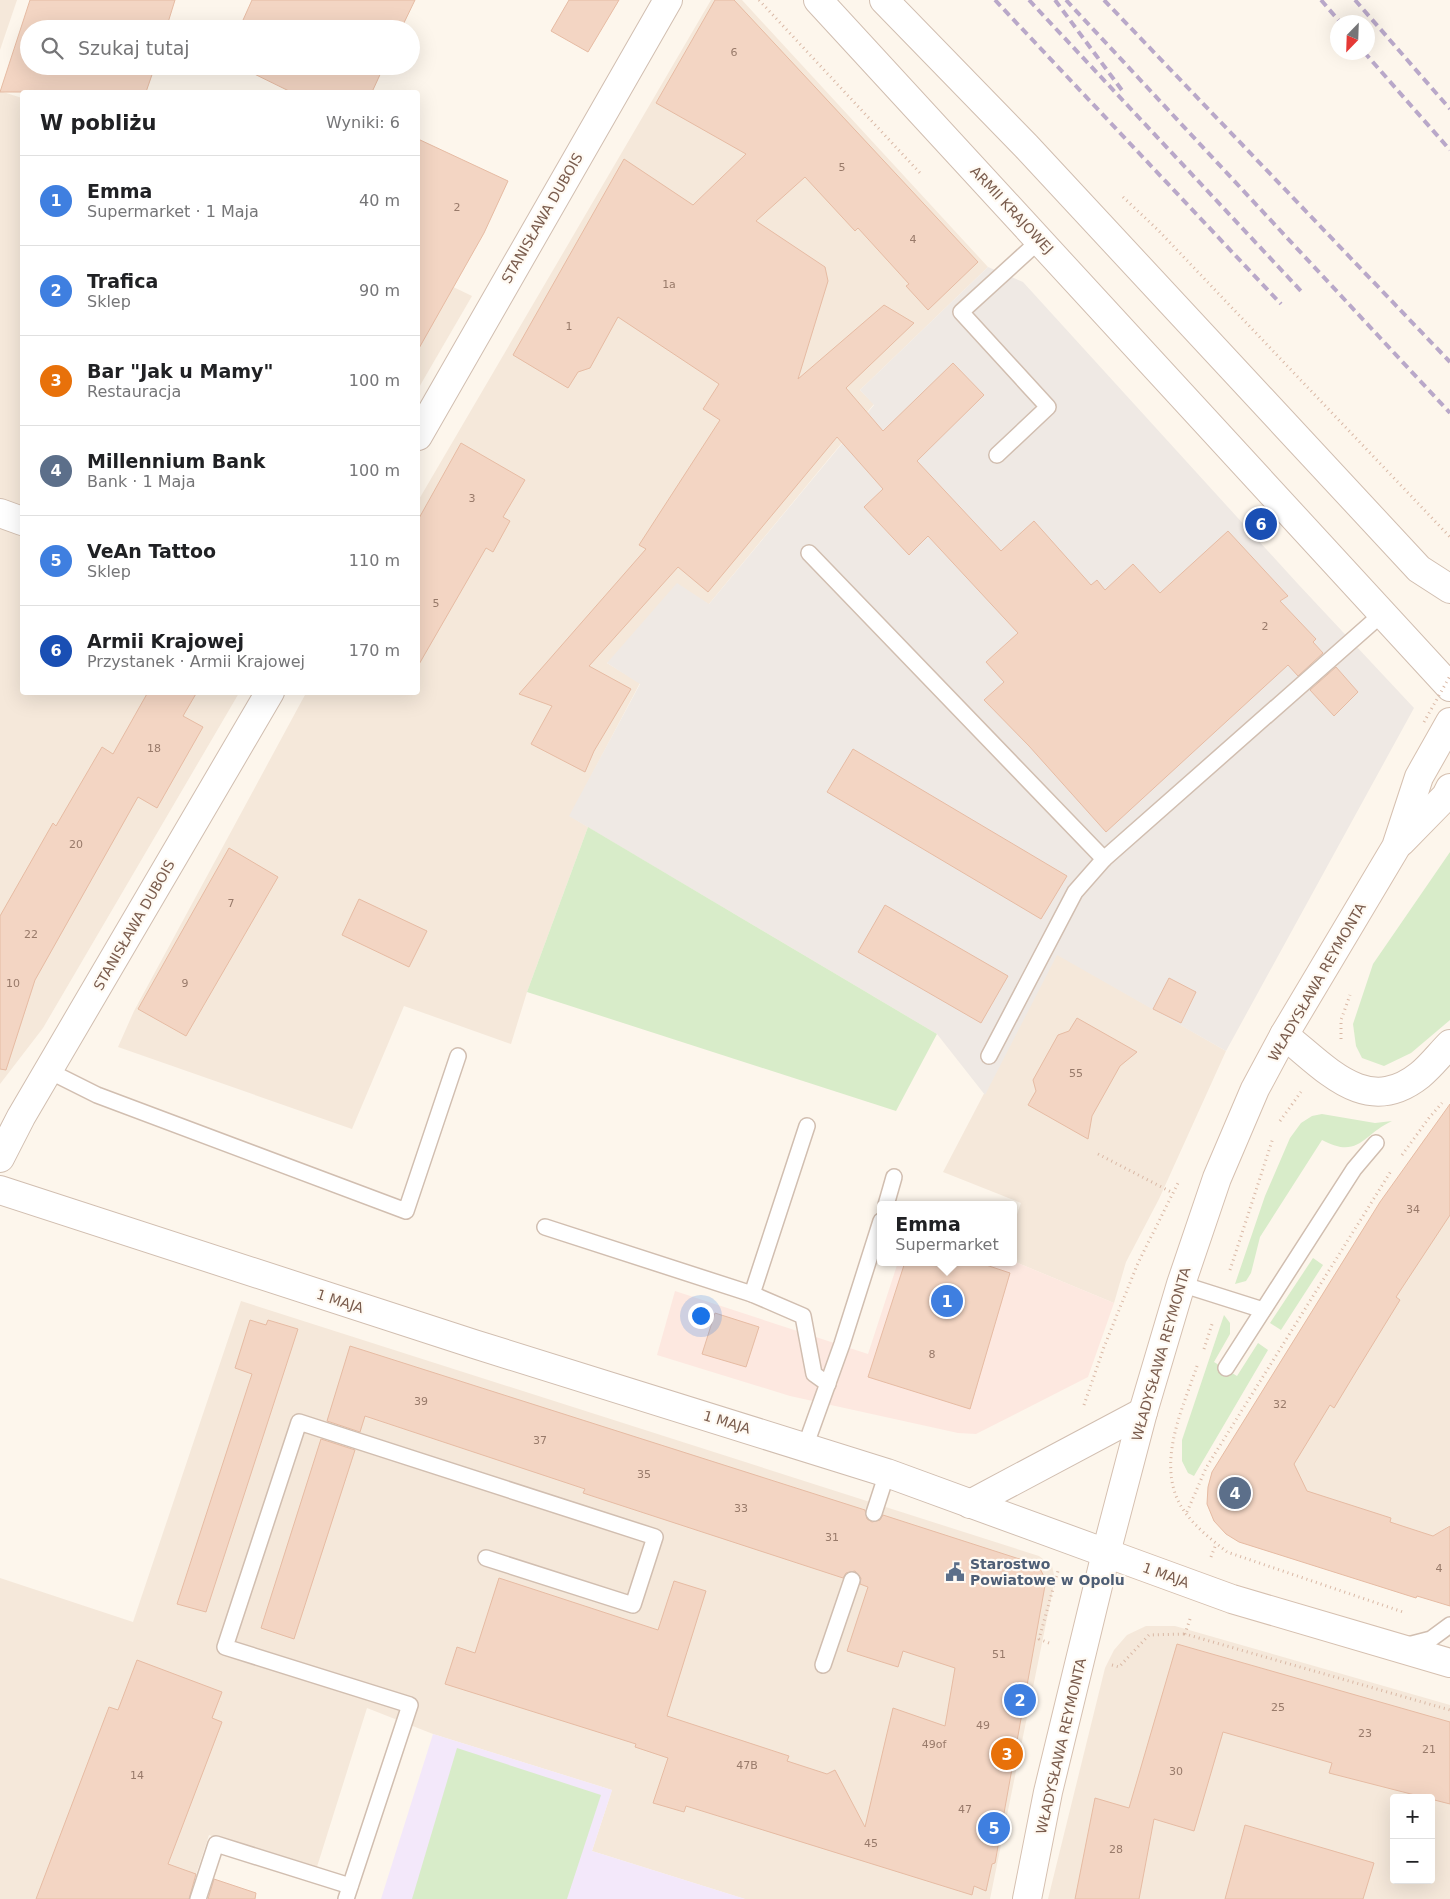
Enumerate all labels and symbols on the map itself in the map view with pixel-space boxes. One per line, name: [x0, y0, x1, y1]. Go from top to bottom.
north arrow: [1330, 15, 1375, 60]
house number: 6: [731, 46, 738, 59]
street label: STANISŁAWA DUBOIS: [498, 150, 586, 286]
house number: 5: [839, 161, 846, 174]
street label: ARMII KRAJOWEJ: [967, 163, 1057, 257]
house number: 2: [454, 201, 461, 214]
house number: 4: [910, 233, 917, 246]
house number: 1a: [662, 278, 676, 291]
house number: 1: [566, 320, 573, 333]
house number: 3: [469, 492, 476, 505]
pin: 6: [1245, 505, 1277, 543]
house number: 5: [433, 597, 440, 610]
house number: 2: [1262, 620, 1269, 633]
house number: 18: [147, 742, 161, 755]
house number: 20: [69, 838, 83, 851]
street label: STANISŁAWA DUBOIS: [90, 857, 178, 993]
house number: 7: [228, 897, 235, 910]
street label: WŁADYSŁAWA REYMONTA: [1265, 900, 1369, 1064]
house number: 22: [24, 928, 38, 941]
house number: 10: [6, 977, 20, 990]
house number: 9: [182, 977, 189, 990]
house number: 55: [1069, 1067, 1083, 1080]
house number: 34: [1406, 1203, 1420, 1216]
street label: WŁADYSŁAWA REYMONTA: [1128, 1265, 1194, 1443]
pin: 1: [931, 1282, 963, 1320]
street label: 1 MAJA: [314, 1286, 366, 1316]
your location: [688, 1303, 714, 1329]
house number: 8: [929, 1348, 936, 1361]
house number: 39: [414, 1395, 428, 1408]
house number: 32: [1273, 1398, 1287, 1411]
street label: 1 MAJA: [701, 1407, 753, 1437]
house number: 37: [533, 1434, 547, 1447]
house number: 35: [637, 1468, 651, 1481]
pin: 4: [1219, 1474, 1251, 1512]
house number: 33: [734, 1502, 748, 1515]
house number: 31: [825, 1531, 839, 1544]
place label: Starostwo Powiatowe w Opolu: [970, 1556, 1125, 1588]
street label: 1 MAJA: [1140, 1559, 1192, 1591]
public building icon: Starostwo Powiatowe w Opolu: [944, 1561, 966, 1583]
house number: 4: [1436, 1562, 1443, 1575]
house number: 51: [992, 1648, 1006, 1661]
street label: WŁADYSŁAWA REYMONTA: [1033, 1656, 1089, 1836]
pin: 2: [1004, 1681, 1036, 1719]
house number: 25: [1271, 1701, 1285, 1714]
house number: 49: [976, 1719, 990, 1732]
house number: 23: [1358, 1727, 1372, 1740]
pin: 3: [991, 1735, 1023, 1773]
house number: 49of: [922, 1738, 947, 1751]
house number: 21: [1422, 1743, 1436, 1756]
house number: 47B: [736, 1759, 758, 1772]
house number: 30: [1169, 1765, 1183, 1778]
house number: 14: [130, 1769, 144, 1782]
house number: 47: [958, 1803, 972, 1816]
pin: 5: [978, 1809, 1010, 1847]
house number: 45: [864, 1837, 878, 1850]
house number: 28: [1109, 1843, 1123, 1856]

